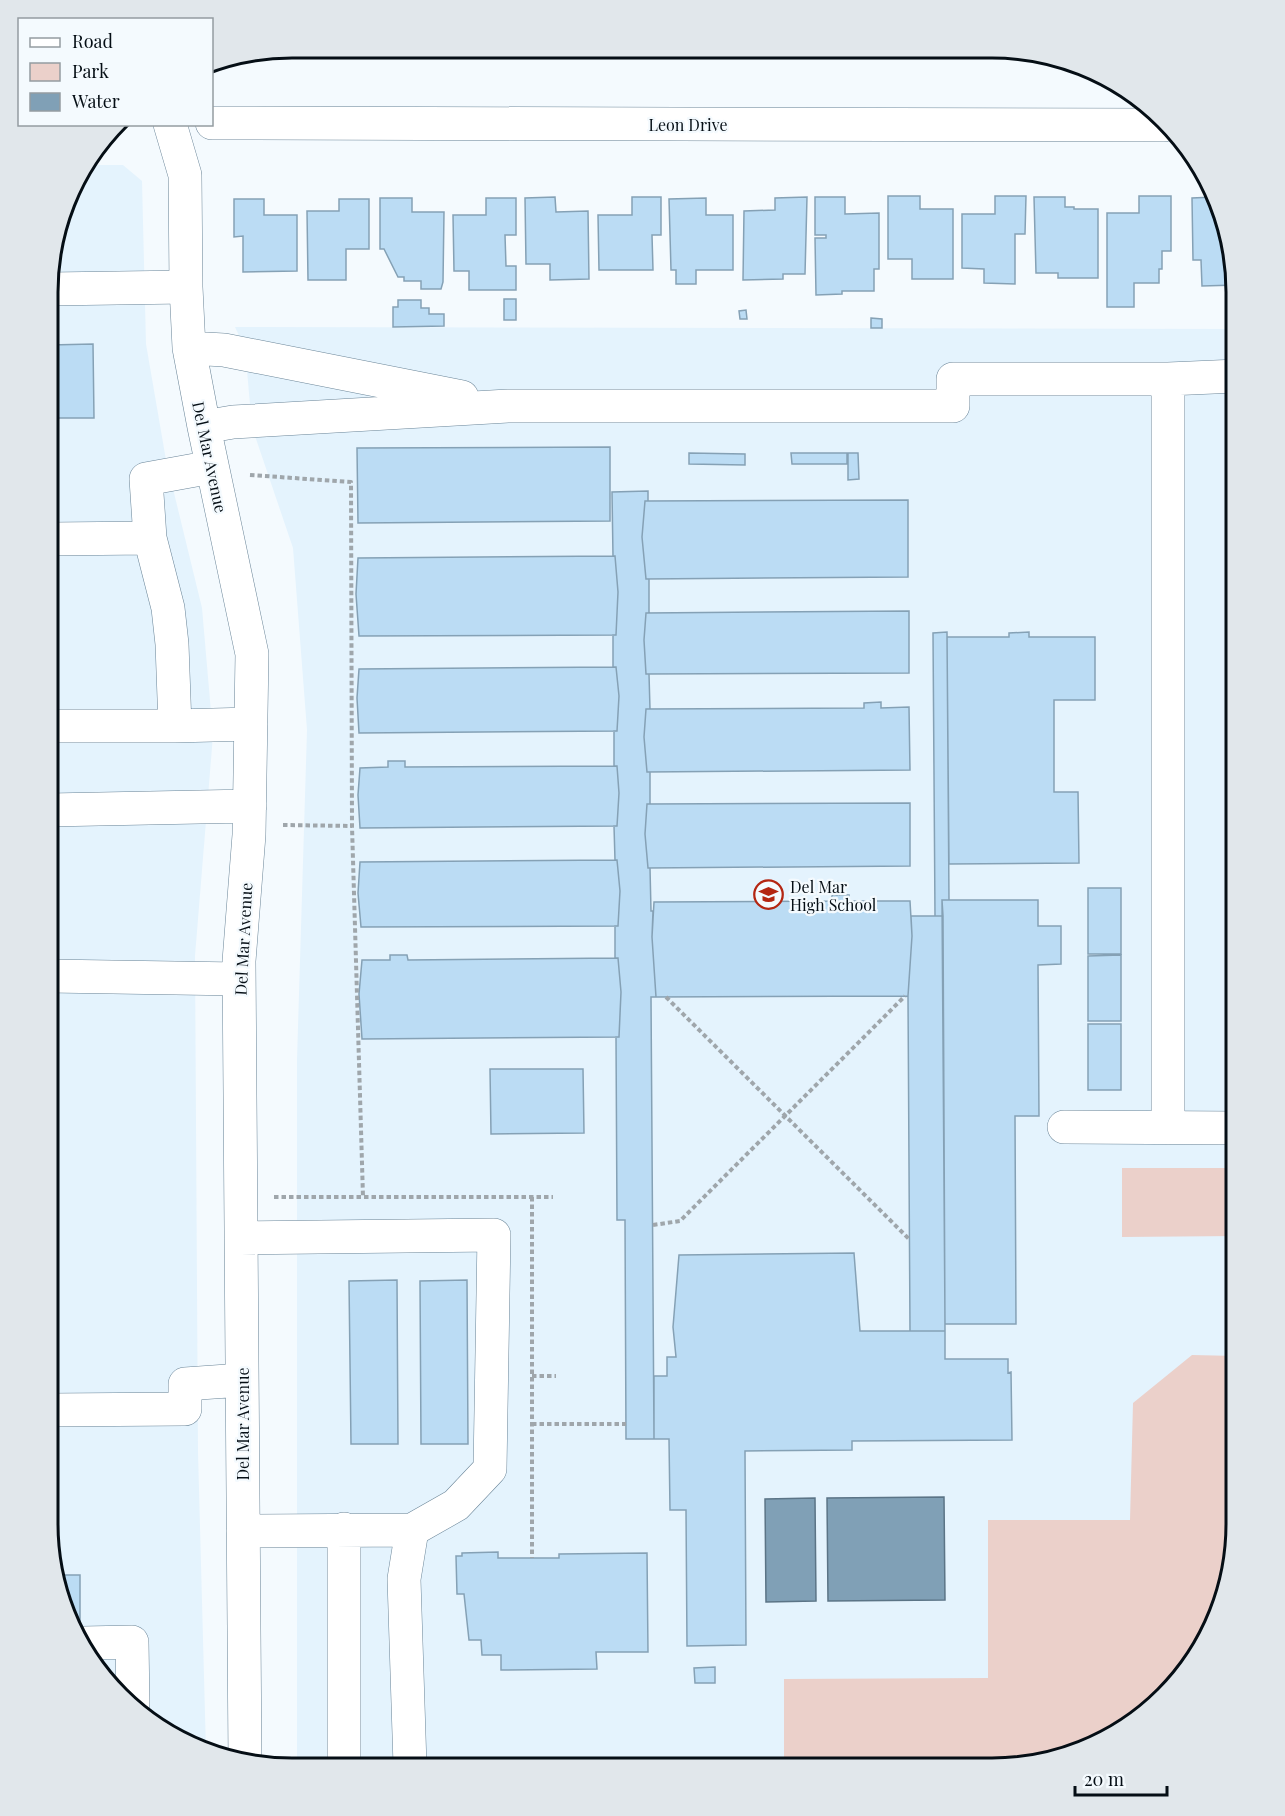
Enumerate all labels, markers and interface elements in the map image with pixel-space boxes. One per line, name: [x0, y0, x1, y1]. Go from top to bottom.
legend: [18, 18, 213, 126]
text: Road: [72, 29, 113, 53]
text: Park: [72, 59, 109, 83]
text: Water: [71, 89, 120, 113]
street label: Leon Drive: [649, 114, 727, 135]
street label: Del Mar Avenue: [188, 400, 232, 514]
place label: Del Mar High School: [790, 876, 877, 915]
school or university icon: Del Mar High School: [753, 879, 785, 911]
street label: Del Mar Avenue: [230, 882, 256, 996]
street label: Del Mar Avenue: [232, 1367, 253, 1481]
scale bar: [1075, 1759, 1166, 1797]
text: 20 m: [1084, 1767, 1124, 1791]

